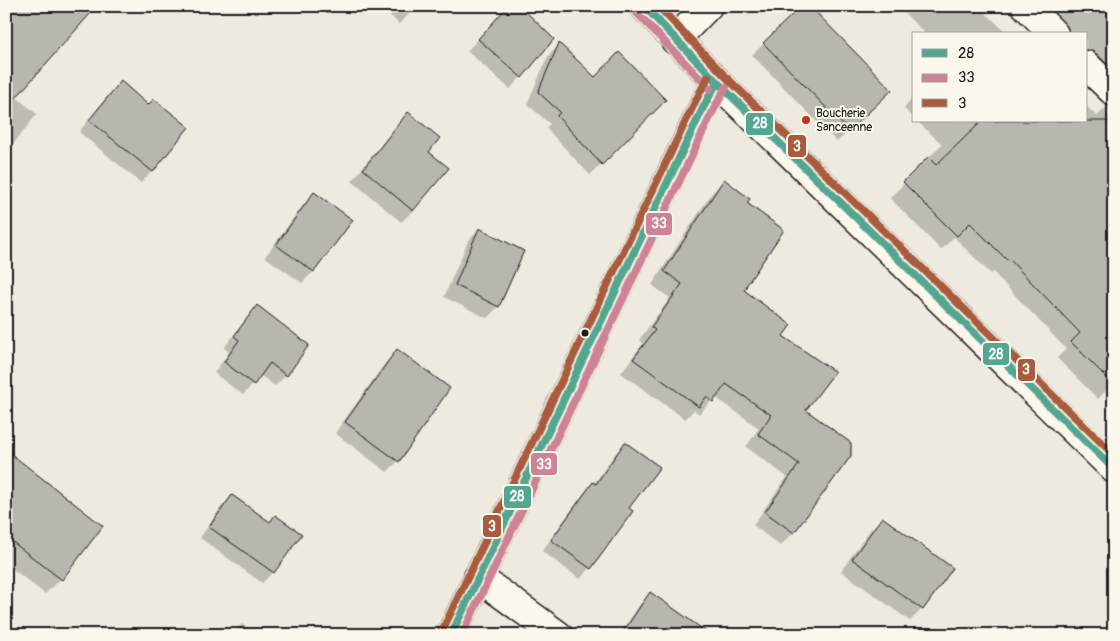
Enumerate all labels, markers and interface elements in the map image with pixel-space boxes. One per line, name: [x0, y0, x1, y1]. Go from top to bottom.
legend: [912, 32, 1088, 122]
text: 28: [958, 44, 974, 63]
text: 33: [958, 68, 975, 87]
text: 3: [958, 94, 966, 113]
place label: Boucherie Sanceenne: [816, 106, 872, 135]
line badge: 28: [745, 112, 774, 136]
marker: Boucherie Sanceenne: [800, 114, 812, 126]
text: 28: [753, 115, 767, 132]
line badge: 3: [787, 134, 807, 158]
text: 3: [793, 138, 801, 155]
line badge: 33: [645, 212, 673, 236]
text: 33: [651, 215, 667, 232]
unlabelled marker: [580, 328, 590, 338]
line badge: 28: [982, 342, 1010, 366]
text: 28: [989, 346, 1003, 363]
line badge: 3: [1017, 358, 1036, 382]
text: 3: [1022, 361, 1030, 378]
line badge: 33: [530, 452, 558, 476]
text: 33: [536, 456, 552, 473]
line badge: 28: [503, 485, 532, 509]
text: 28: [510, 488, 524, 505]
line badge: 3: [482, 514, 502, 538]
text: 3: [488, 518, 496, 535]

